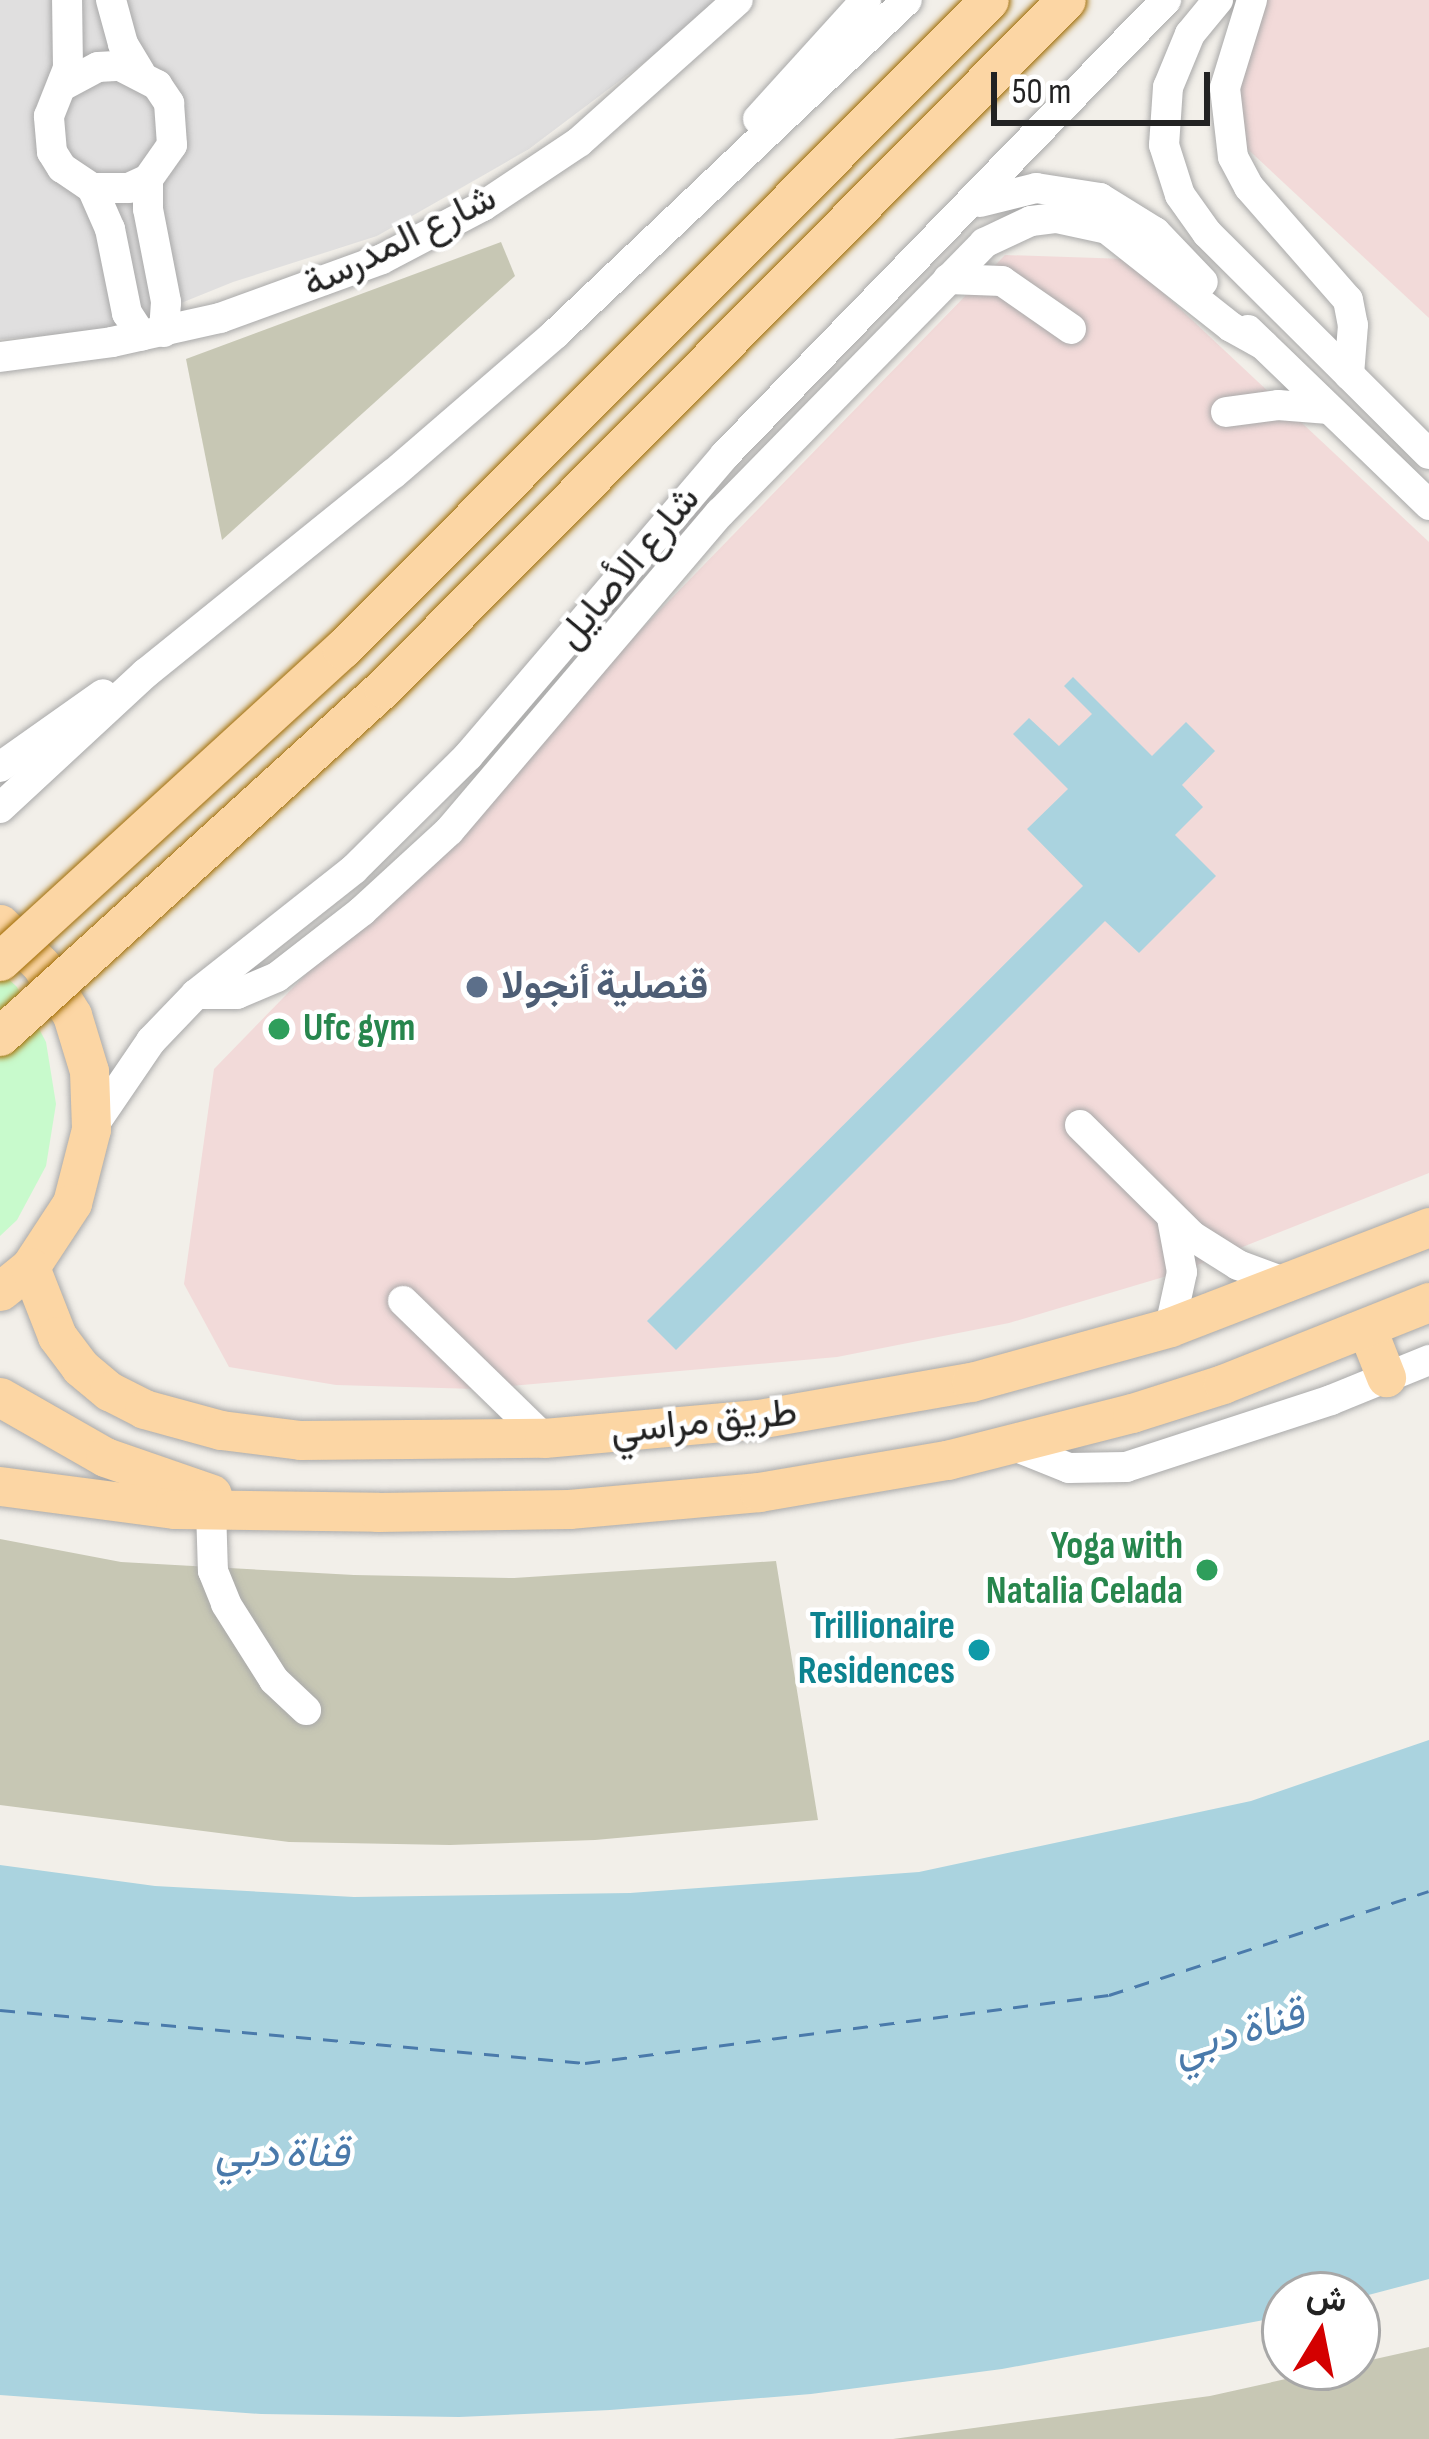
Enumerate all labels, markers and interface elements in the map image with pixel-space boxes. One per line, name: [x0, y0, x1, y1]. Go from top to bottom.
scale bar: [997, 48, 1216, 122]
text: 50 m: [1012, 71, 1071, 114]
street label: شارع المدرسة: [296, 175, 504, 309]
street label: شارع الأصايل: [547, 477, 711, 659]
place label: قنصلية أنجولا: [501, 964, 708, 1010]
marker: قنصلية أنجولا: [464, 974, 490, 1000]
place label: Ufc gym: [303, 1006, 415, 1052]
marker: Ufc gym: [266, 1016, 292, 1042]
street label: طريق مراسي: [608, 1390, 800, 1456]
place label: Yoga with Natalia Celada: [986, 1525, 1183, 1616]
marker: Yoga with Natalia Celada: [1194, 1557, 1220, 1583]
place label: Trillionaire Residences: [798, 1605, 955, 1696]
marker: Trillionaire Residences: [966, 1637, 992, 1663]
water label: قناة دبي: [1167, 1989, 1311, 2077]
water label: قناة دبي: [215, 2129, 349, 2179]
north arrow: [1261, 2271, 1381, 2391]
text: ش: [1304, 2275, 1350, 2322]

